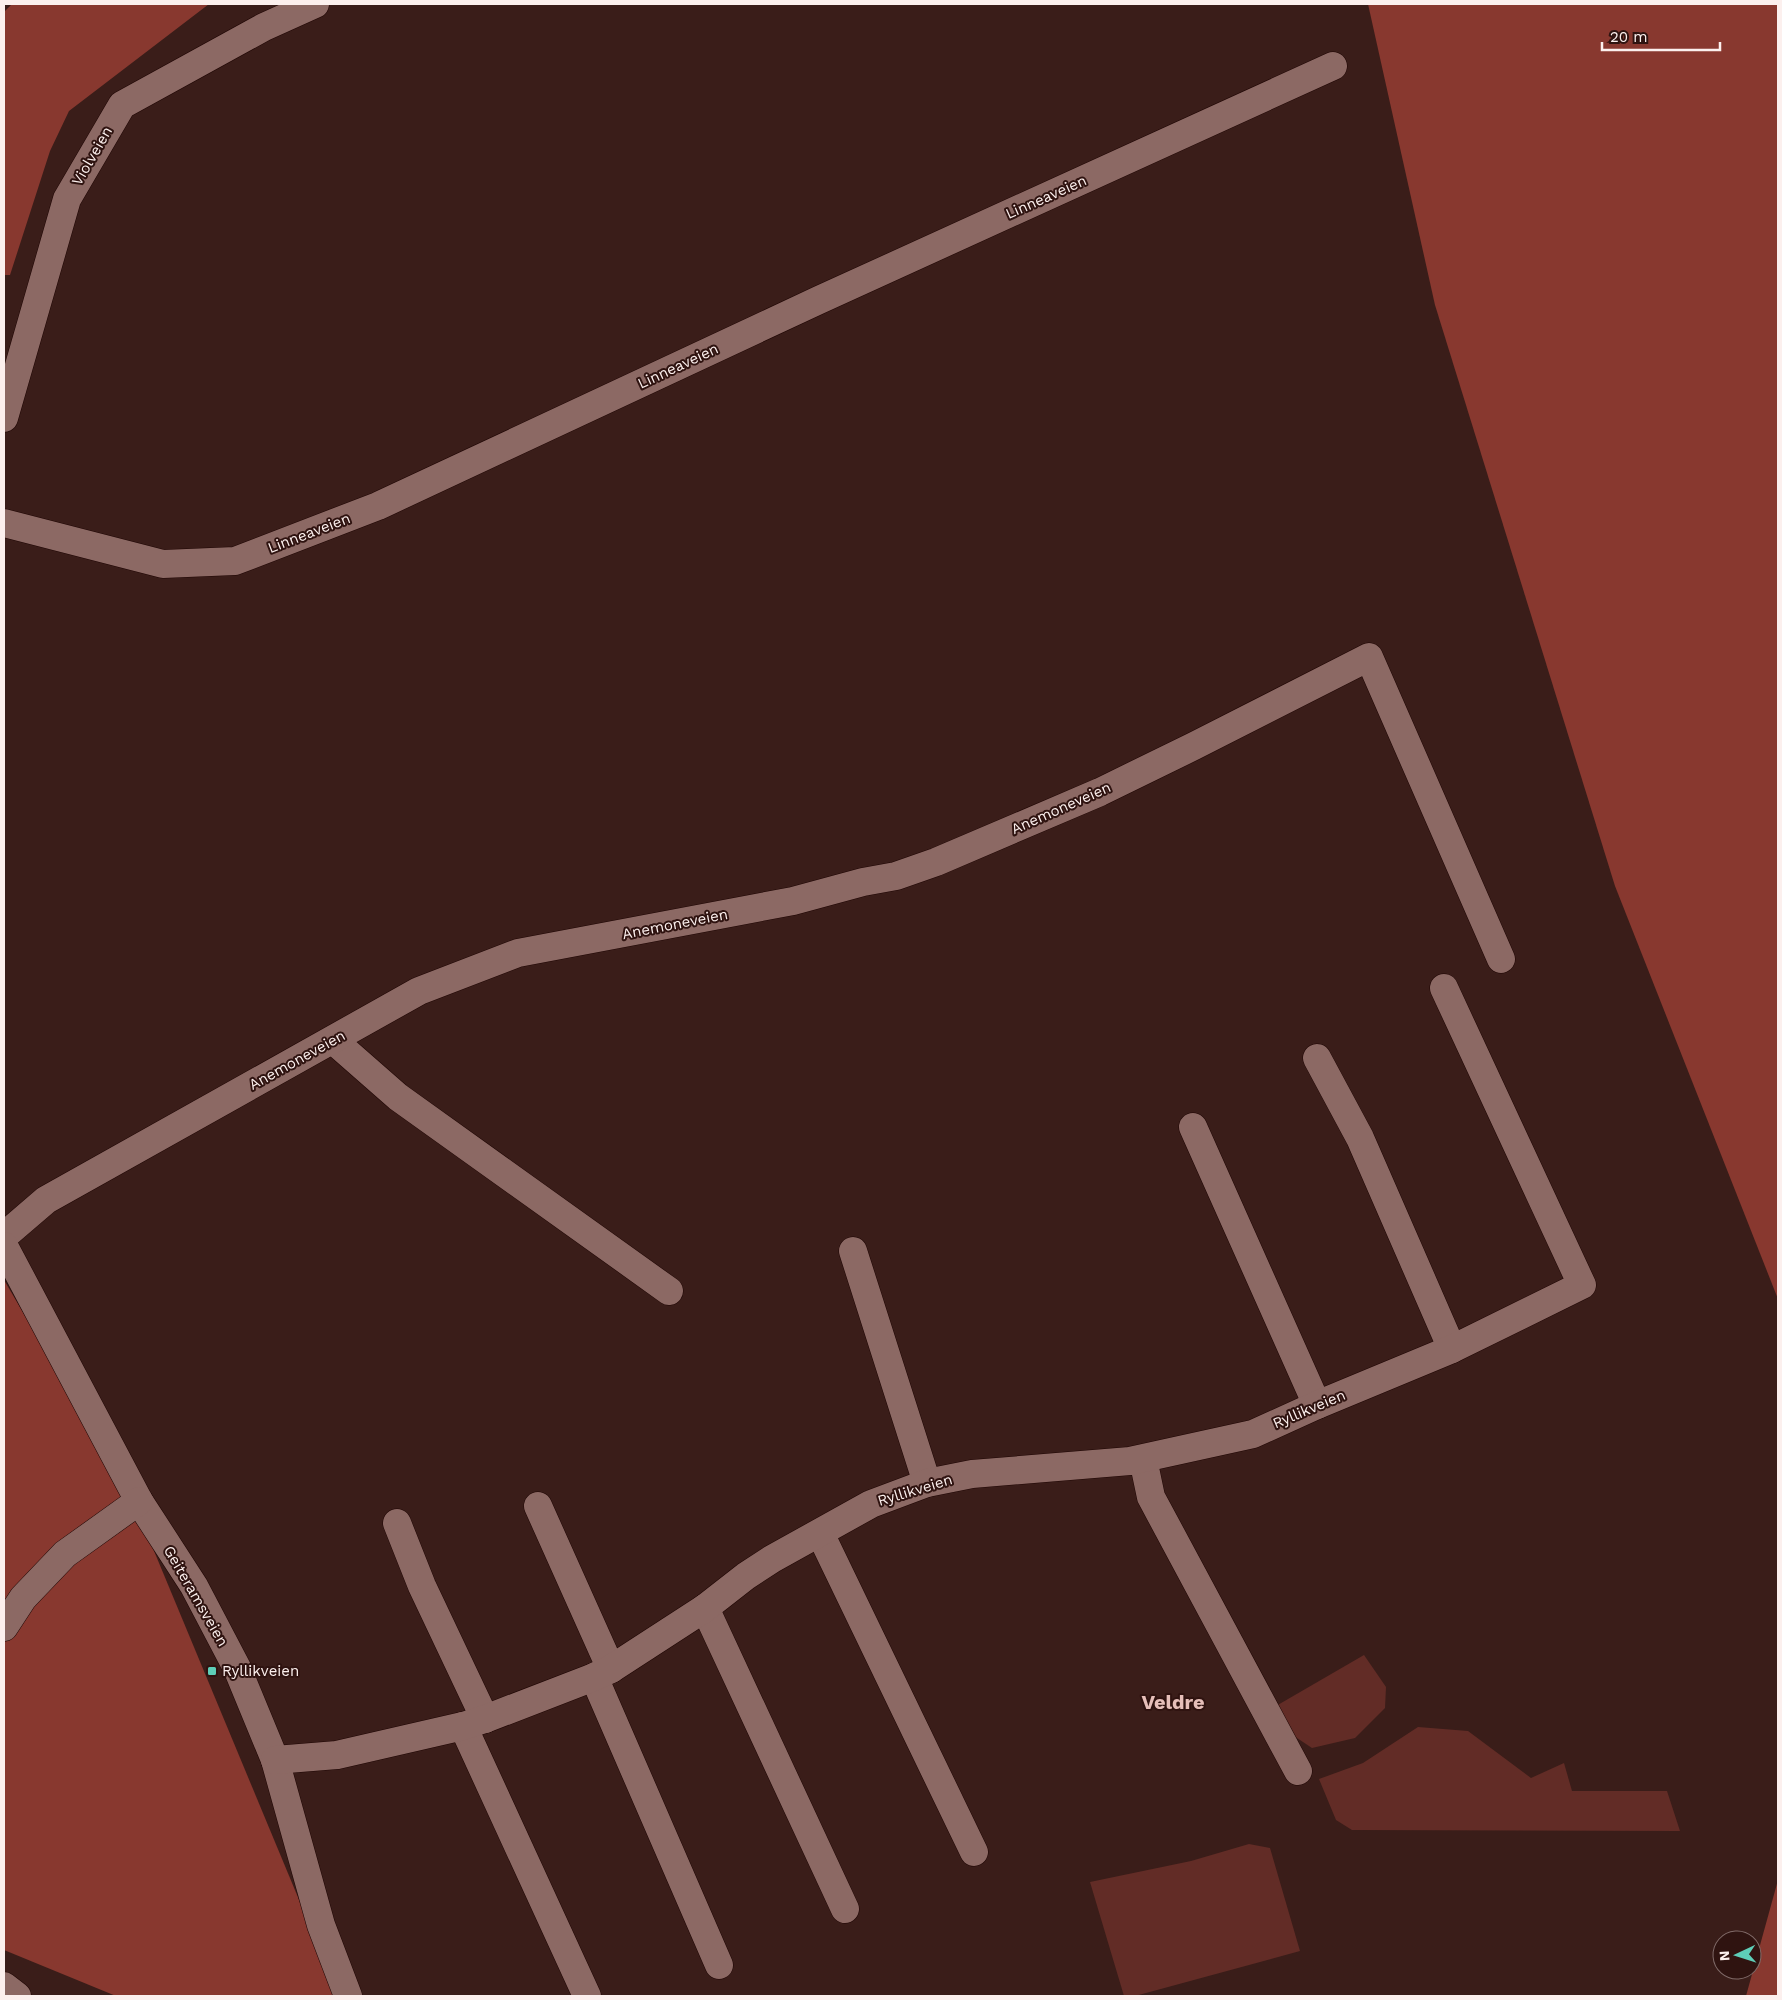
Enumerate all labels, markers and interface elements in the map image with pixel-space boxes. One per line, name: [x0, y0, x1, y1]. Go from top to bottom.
scale bar: [1602, 20, 1720, 52]
text: 20 m: [1610, 28, 1648, 46]
street label: Violveien: [68, 123, 116, 189]
street label: Linneaveien: [1003, 171, 1089, 223]
street label: Linneaveien: [635, 339, 721, 393]
street label: Linneaveien: [265, 509, 353, 557]
street label: Anemoneveien: [1008, 778, 1114, 838]
street label: Anemoneveien: [621, 905, 729, 943]
street label: Anemoneveien: [246, 1026, 348, 1094]
street label: Ryllikveien: [1270, 1386, 1348, 1432]
street label: Ryllikveien: [875, 1470, 955, 1510]
street label: Geiteramsveien: [160, 1542, 232, 1650]
place label: Ryllikveien: [222, 1662, 299, 1680]
marker: Ryllikveien: [206, 1665, 218, 1677]
district label: Veldre: [1141, 1690, 1205, 1714]
north arrow: [1712, 1930, 1762, 1980]
text: N: [1716, 1950, 1732, 1962]

